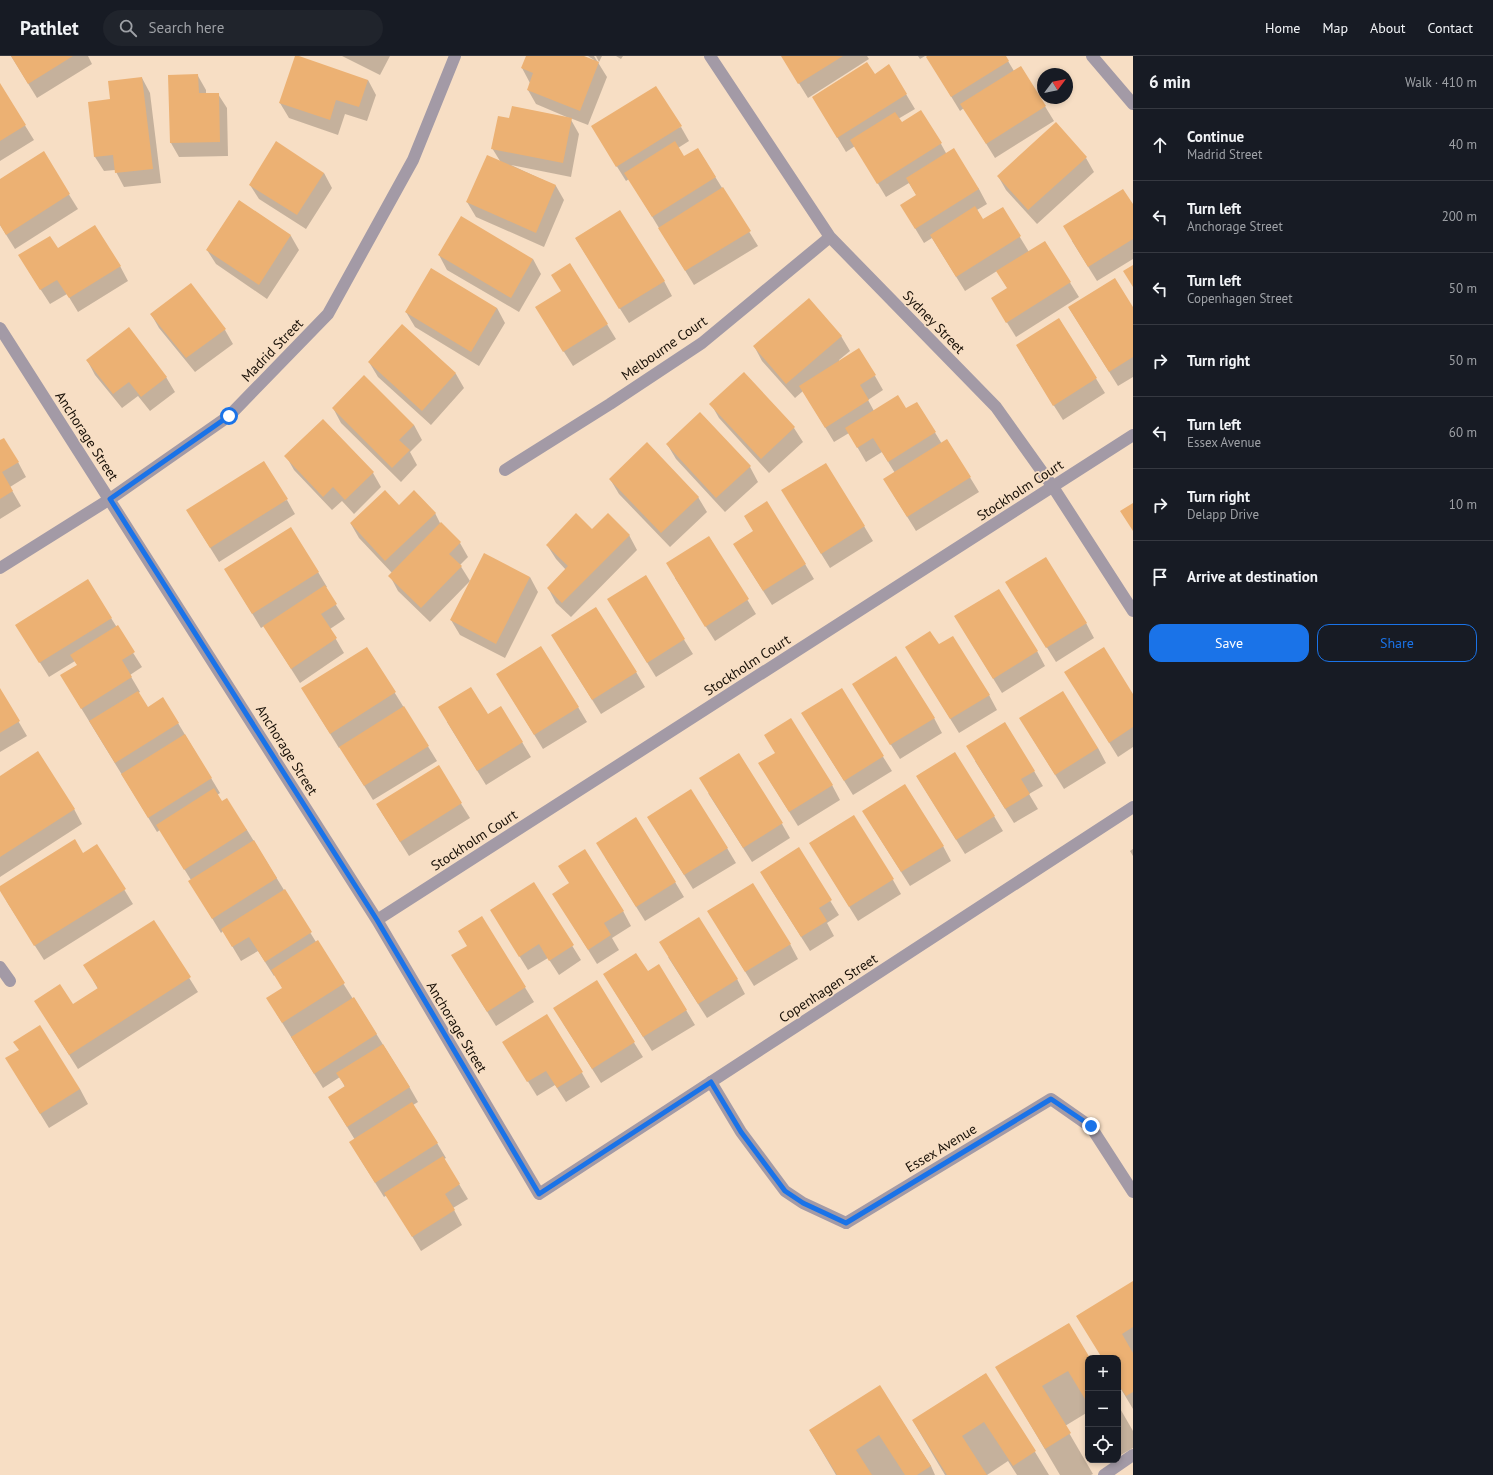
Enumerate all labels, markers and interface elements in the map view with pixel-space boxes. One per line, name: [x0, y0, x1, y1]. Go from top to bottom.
search box: [103, 10, 383, 46]
text: Pathlet: [20, 16, 79, 40]
icon: search: [117, 17, 139, 39]
text: Search here: [149, 18, 224, 37]
text: Home: [1265, 19, 1300, 37]
text: Map: [1322, 19, 1348, 37]
text: About: [1370, 19, 1406, 37]
text: Contact: [1428, 19, 1473, 37]
north arrow: [1037, 68, 1073, 104]
text: 6 min: [1149, 71, 1190, 93]
text: Walk · 410 m: [1405, 74, 1477, 91]
text: Continue: [1187, 127, 1244, 146]
icon: ahead: [1149, 134, 1171, 156]
text: 40 m: [1449, 136, 1477, 153]
text: Madrid Street: [1187, 146, 1262, 163]
text: Turn left: [1187, 199, 1241, 218]
icon: left: [1149, 206, 1171, 228]
text: 200 m: [1442, 208, 1477, 225]
text: Anchorage Street: [1187, 218, 1283, 235]
text: Turn left: [1187, 271, 1241, 290]
icon: left: [1149, 278, 1171, 300]
text: 50 m: [1449, 280, 1477, 297]
street label: Sydney Street: [899, 286, 969, 358]
text: Copenhagen Street: [1187, 290, 1293, 307]
street label: Melbourne Court: [618, 312, 711, 384]
street label: Madrid Street: [237, 314, 307, 385]
icon: right: [1149, 350, 1171, 372]
text: Turn right: [1187, 351, 1250, 370]
text: 50 m: [1449, 352, 1477, 369]
street label: Anchorage Street: [51, 388, 123, 484]
route start: [220, 407, 238, 425]
text: Turn left: [1187, 415, 1241, 434]
icon: left: [1149, 422, 1171, 444]
text: 60 m: [1449, 424, 1477, 441]
text: Essex Avenue: [1187, 434, 1261, 451]
street label: Stockholm Court: [973, 455, 1067, 525]
text: Turn right: [1187, 487, 1250, 506]
icon: right: [1149, 494, 1171, 516]
text: 10 m: [1449, 496, 1477, 513]
text: Delapp Drive: [1187, 506, 1259, 523]
icon: arrive: [1149, 566, 1171, 588]
text: Arrive at destination: [1187, 567, 1318, 586]
button: Save: [1149, 624, 1309, 662]
button: Share: [1317, 624, 1477, 662]
street label: Stockholm Court: [700, 630, 794, 700]
street label: Anchorage Street: [252, 701, 322, 799]
street label: Stockholm Court: [427, 805, 521, 875]
street label: Copenhagen Street: [775, 949, 881, 1027]
street label: Anchorage Street: [423, 978, 491, 1076]
route end: [1082, 1117, 1100, 1135]
street label: Essex Avenue: [902, 1120, 980, 1176]
map controls: [1085, 1355, 1121, 1463]
button: +: [1085, 1355, 1121, 1391]
button: −: [1085, 1391, 1121, 1427]
button: locate: [1085, 1427, 1121, 1463]

